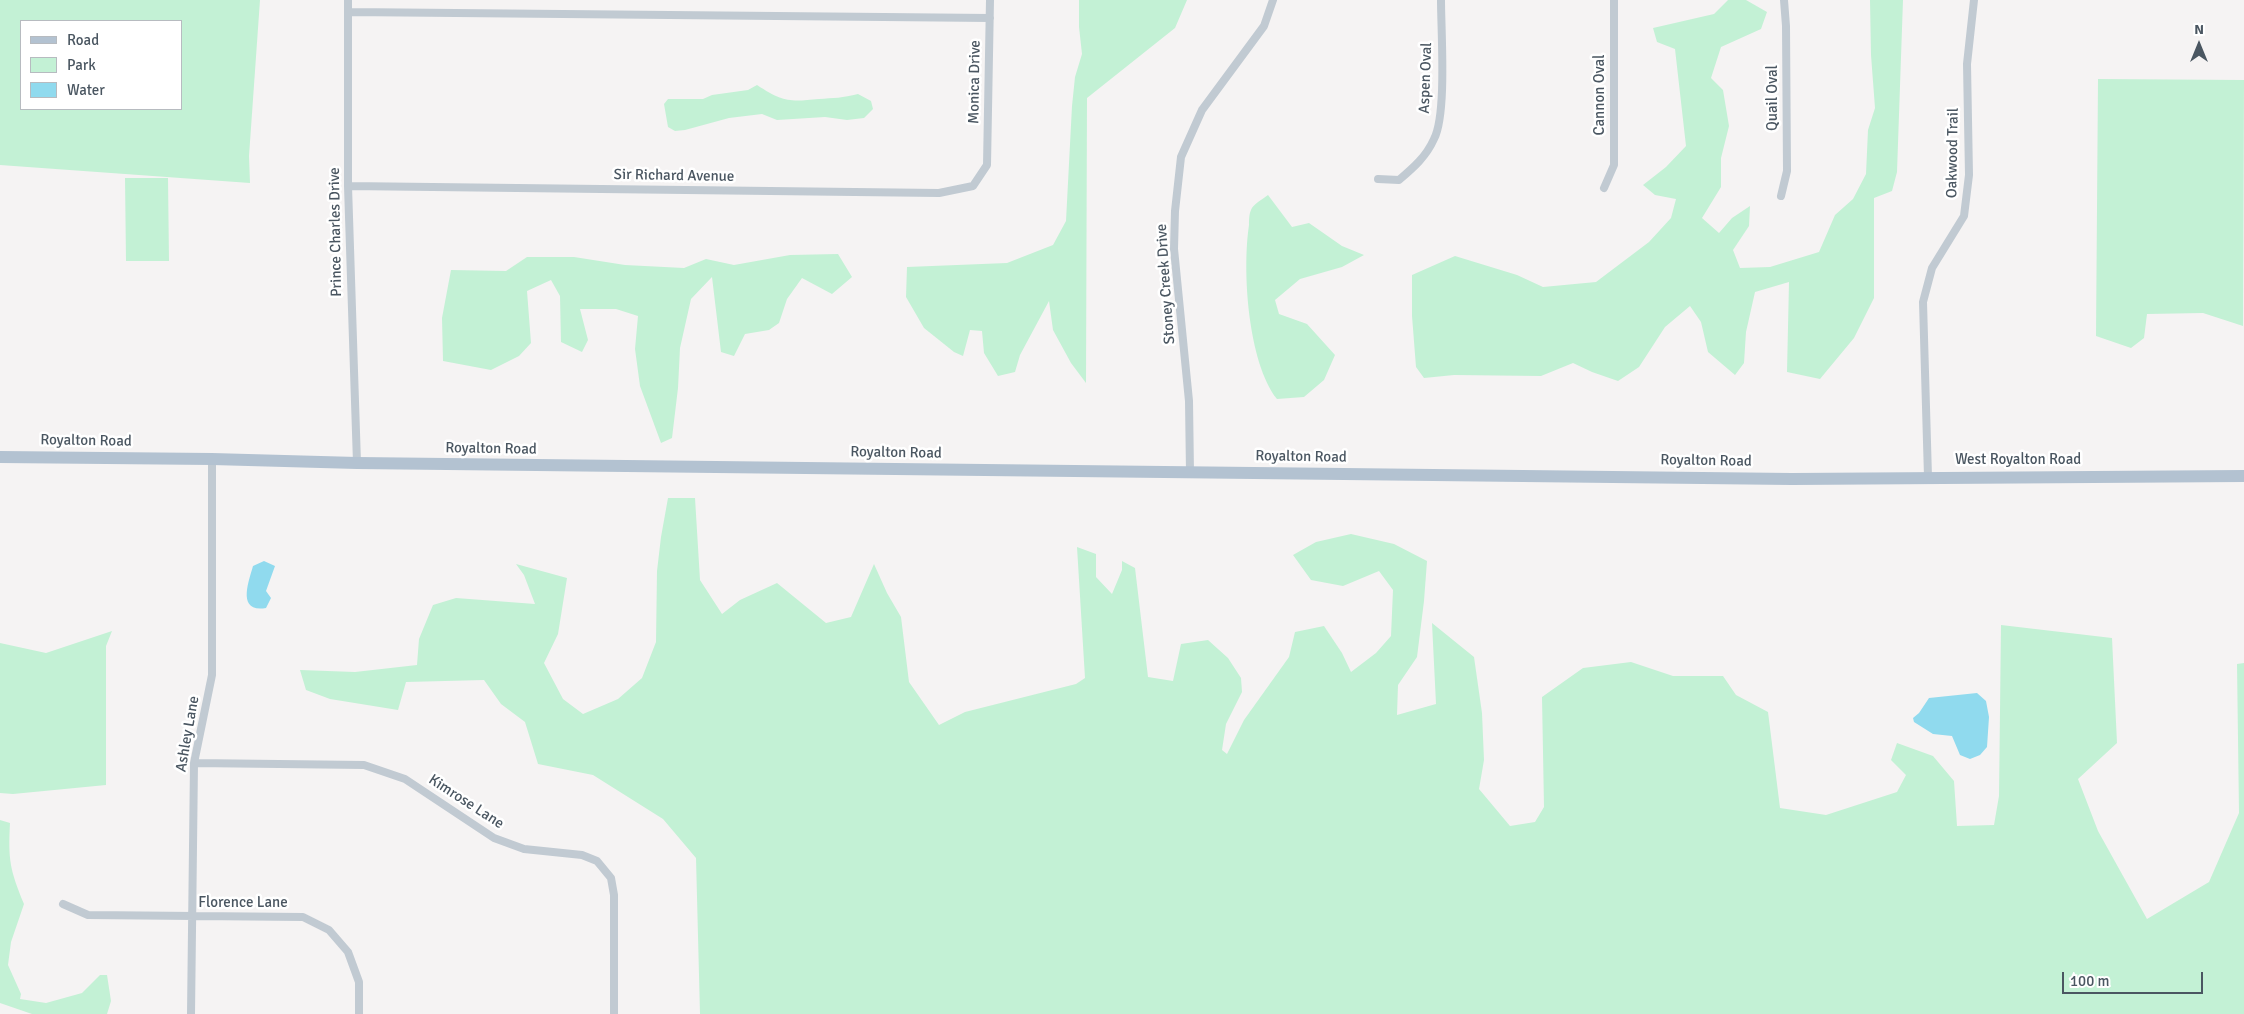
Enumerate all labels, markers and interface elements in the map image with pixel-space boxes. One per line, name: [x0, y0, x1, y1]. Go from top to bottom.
legend: [20, 20, 182, 110]
north arrow: [2174, 20, 2224, 70]
text: N: [2194, 21, 2204, 38]
text: Road: [67, 31, 99, 49]
street label: Monica Drive: [965, 40, 985, 124]
street label: Aspen Oval: [1416, 42, 1436, 114]
street label: Cannon Oval: [1591, 55, 1609, 135]
text: Park: [67, 56, 96, 74]
street label: Quail Oval: [1764, 65, 1782, 131]
text: Water: [67, 81, 105, 99]
street label: Oakwood Trail: [1943, 108, 1963, 198]
street label: Sir Richard Avenue: [614, 166, 734, 186]
street label: Prince Charles Drive: [326, 167, 346, 297]
street label: Stoney Creek Drive: [1153, 223, 1179, 345]
street label: Royalton Road: [40, 431, 132, 451]
street label: Royalton Road: [445, 439, 537, 459]
street label: Royalton Road: [850, 443, 942, 463]
street label: Royalton Road: [1255, 447, 1347, 467]
street label: Royalton Road: [1660, 451, 1752, 471]
street label: West Royalton Road: [1955, 451, 2081, 469]
street label: Ashley Lane: [172, 695, 204, 773]
street label: Kimrose Lane: [425, 771, 507, 833]
street label: Florence Lane: [198, 894, 288, 912]
scale bar: [2064, 962, 2205, 994]
text: 100 m: [2070, 972, 2110, 990]

